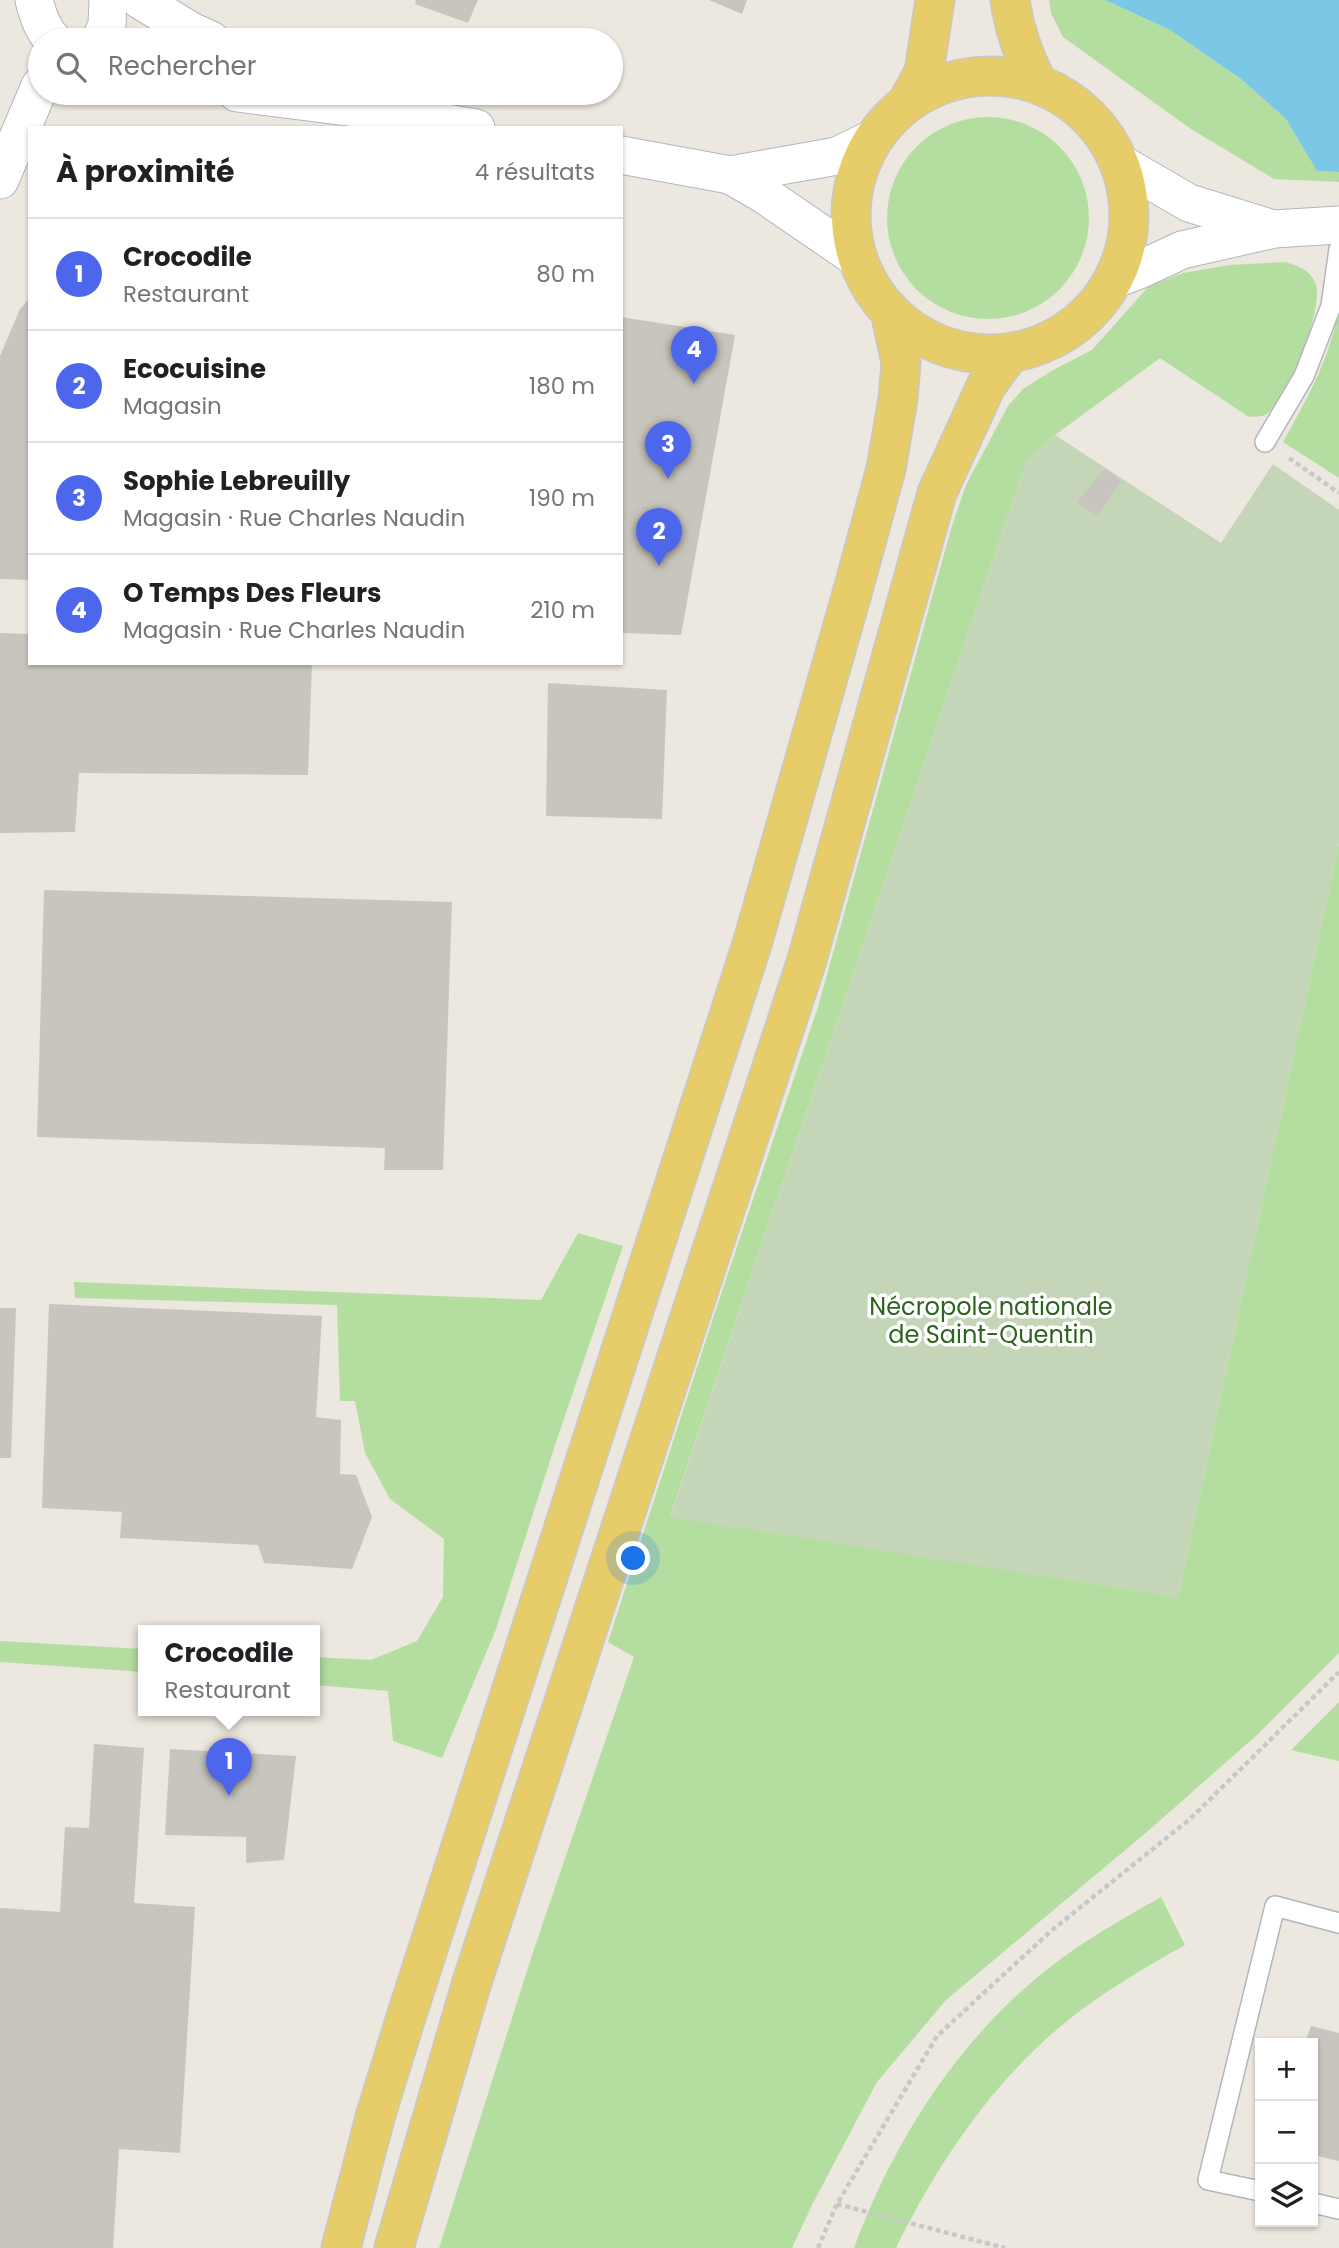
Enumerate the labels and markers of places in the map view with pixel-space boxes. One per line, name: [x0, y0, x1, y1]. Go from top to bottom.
pin: 4: [671, 326, 717, 384]
pin: 3: [645, 421, 691, 479]
pin: 2: [636, 508, 682, 566]
pin: 1: [206, 1738, 252, 1796]

